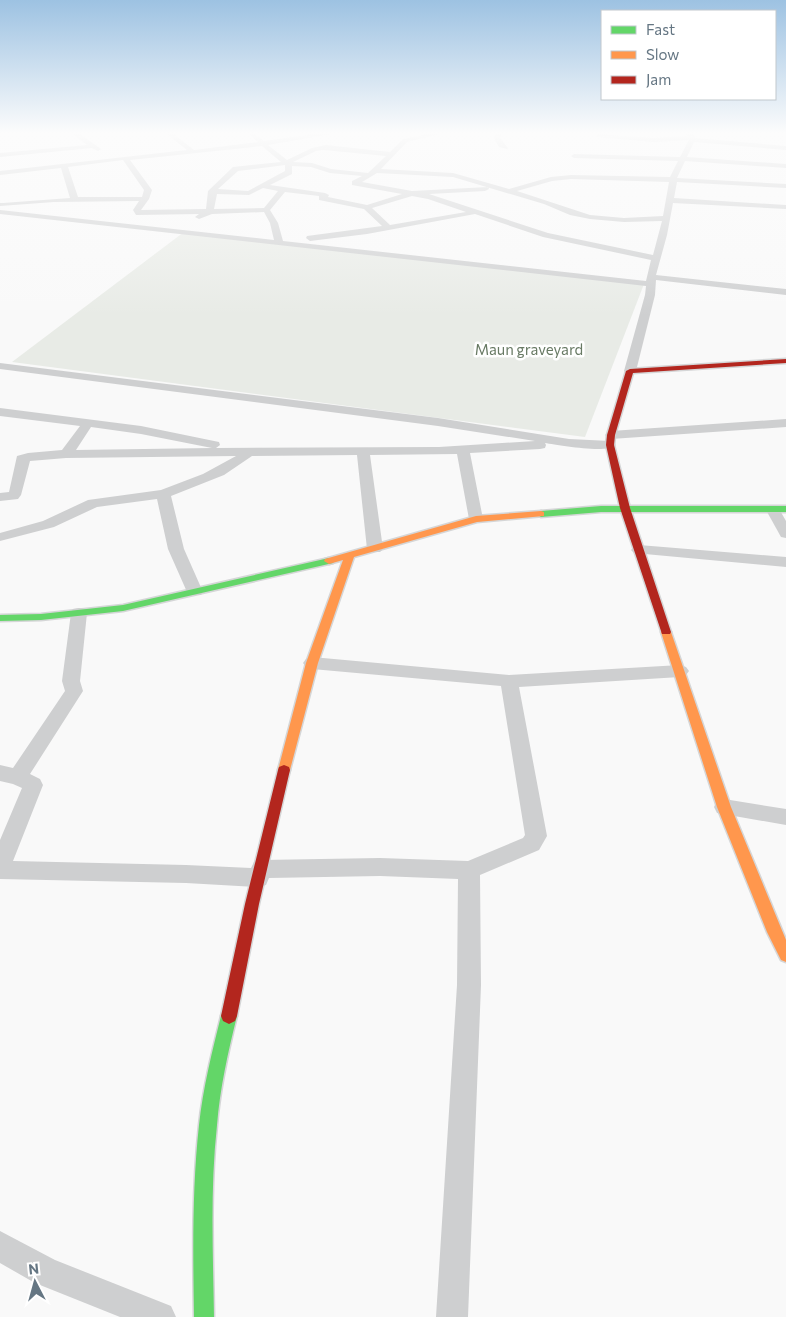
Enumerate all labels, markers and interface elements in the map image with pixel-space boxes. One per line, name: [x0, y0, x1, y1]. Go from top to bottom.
legend: [601, 10, 776, 100]
text: Fast: [646, 20, 675, 38]
text: Slow: [646, 45, 679, 63]
text: Jam: [646, 70, 671, 88]
park label: Maun graveyard: [475, 340, 583, 358]
north arrow: [10, 1257, 60, 1307]
text: N: [27, 1260, 40, 1278]

